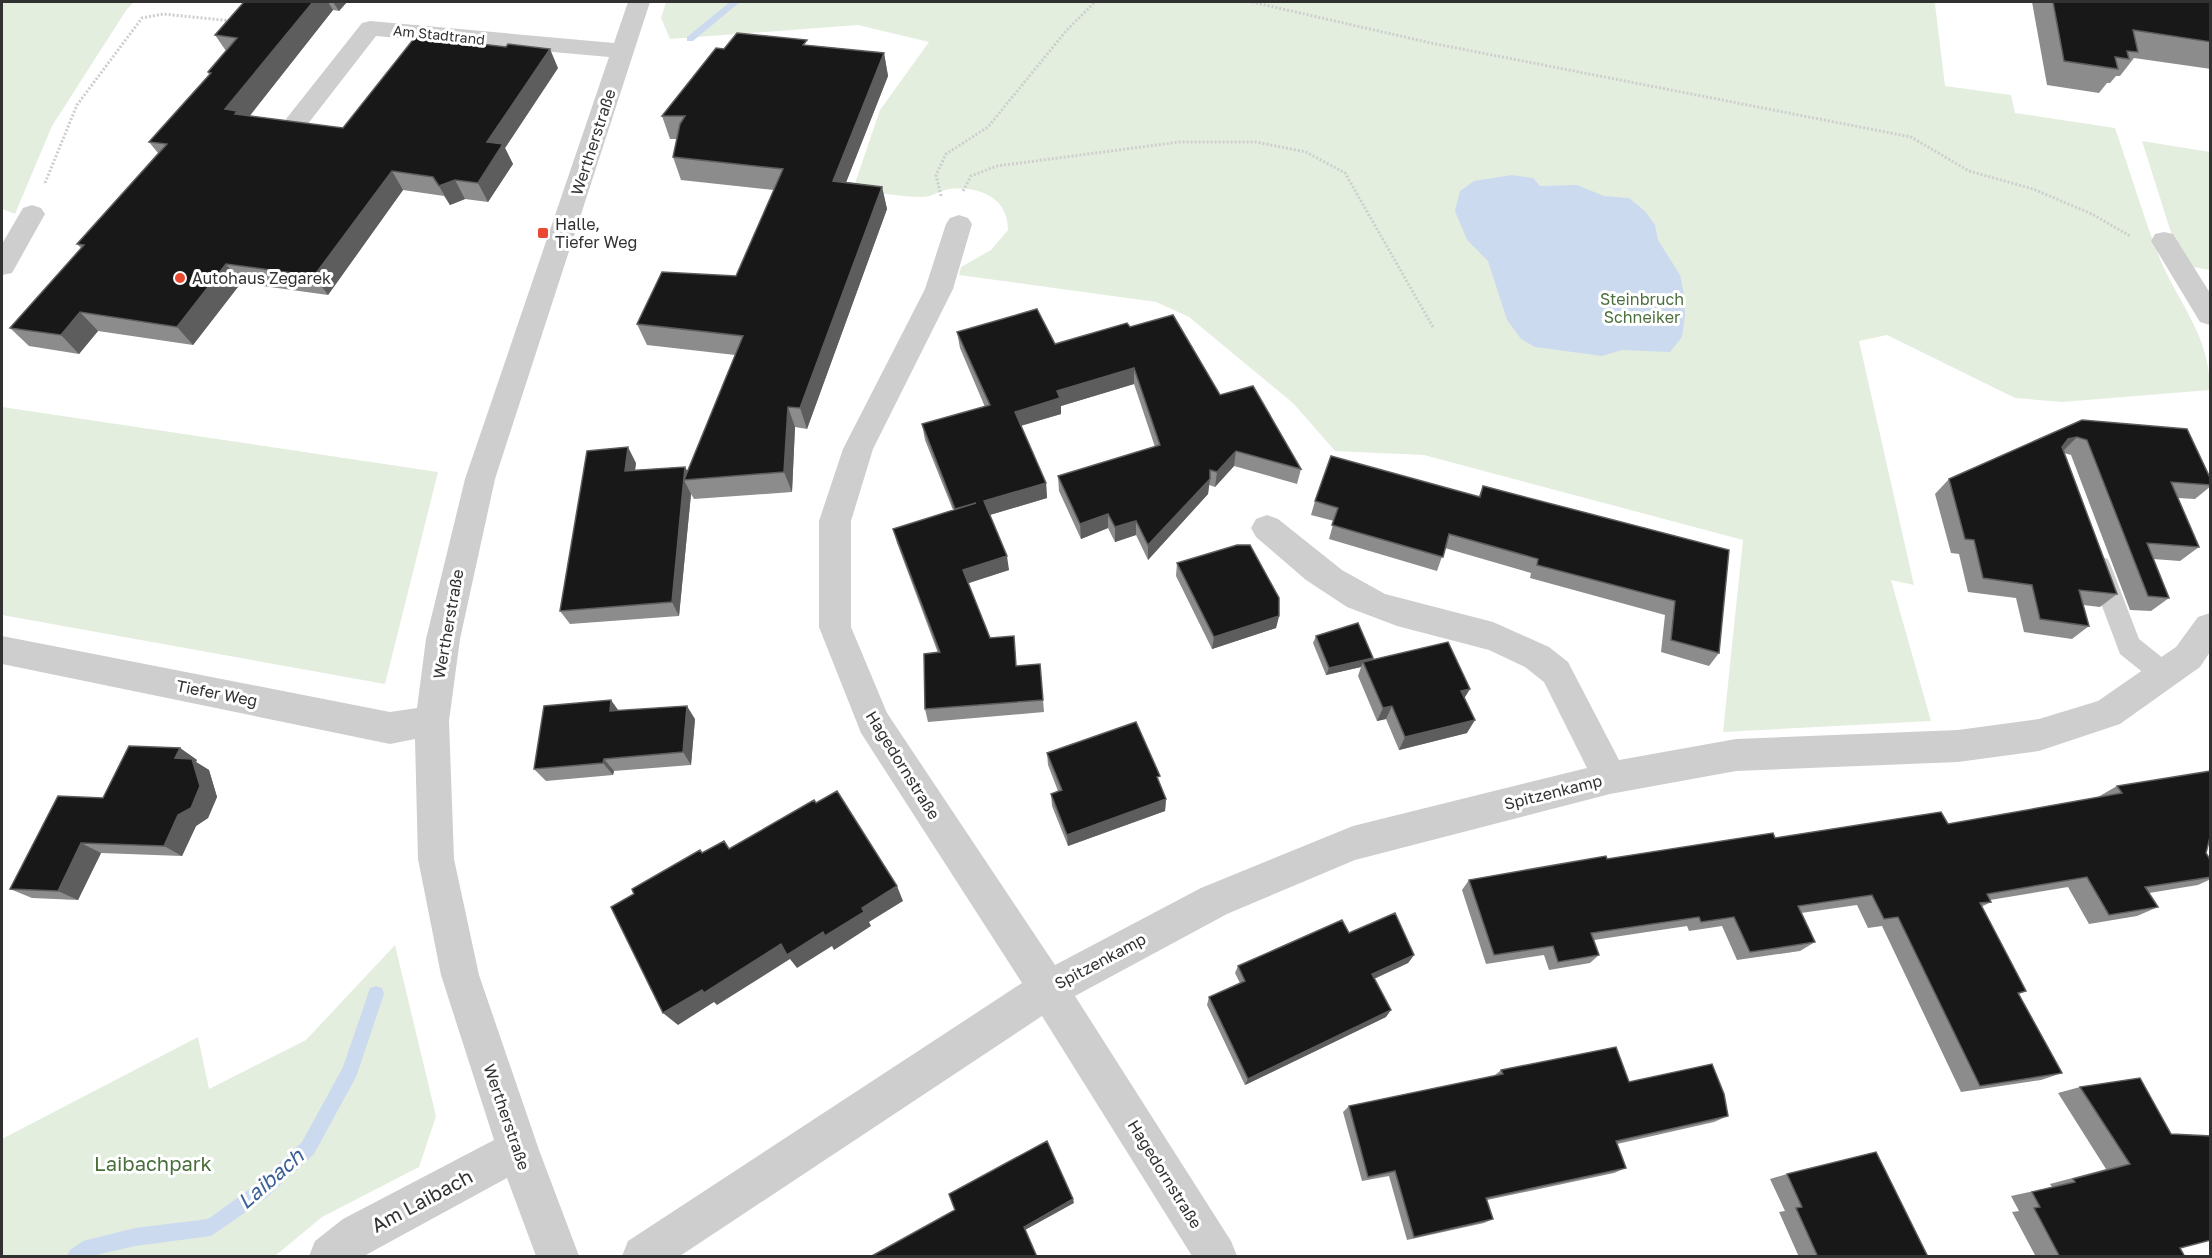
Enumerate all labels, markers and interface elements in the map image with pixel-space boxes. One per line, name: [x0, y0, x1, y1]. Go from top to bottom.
street label: Am Stadtrand: [392, 21, 486, 48]
street label: Wertherstraße: [566, 86, 620, 198]
place label: Halle, Tiefer Weg: [555, 214, 637, 252]
marker: Halle, Tiefer Weg: [536, 226, 550, 240]
place label: Autohaus Zegarek: [192, 268, 331, 288]
marker: Autohaus Zegarek: [173, 271, 187, 285]
park label: Steinbruch Schneiker: [1600, 289, 1684, 327]
street label: Wertherstraße: [429, 568, 467, 680]
street label: Tiefer Weg: [175, 675, 259, 711]
street label: Hagedornstraße: [862, 707, 944, 823]
street label: Spitzenkamp: [1502, 770, 1604, 814]
street label: Spitzenkamp: [1051, 929, 1149, 993]
street label: Wertherstraße: [479, 1061, 535, 1173]
street label: Hagedornstraße: [1124, 1116, 1206, 1232]
water label: Laibach: [232, 1142, 309, 1214]
park label: Laibachpark: [94, 1151, 212, 1175]
street label: Am Laibach: [367, 1163, 476, 1237]

